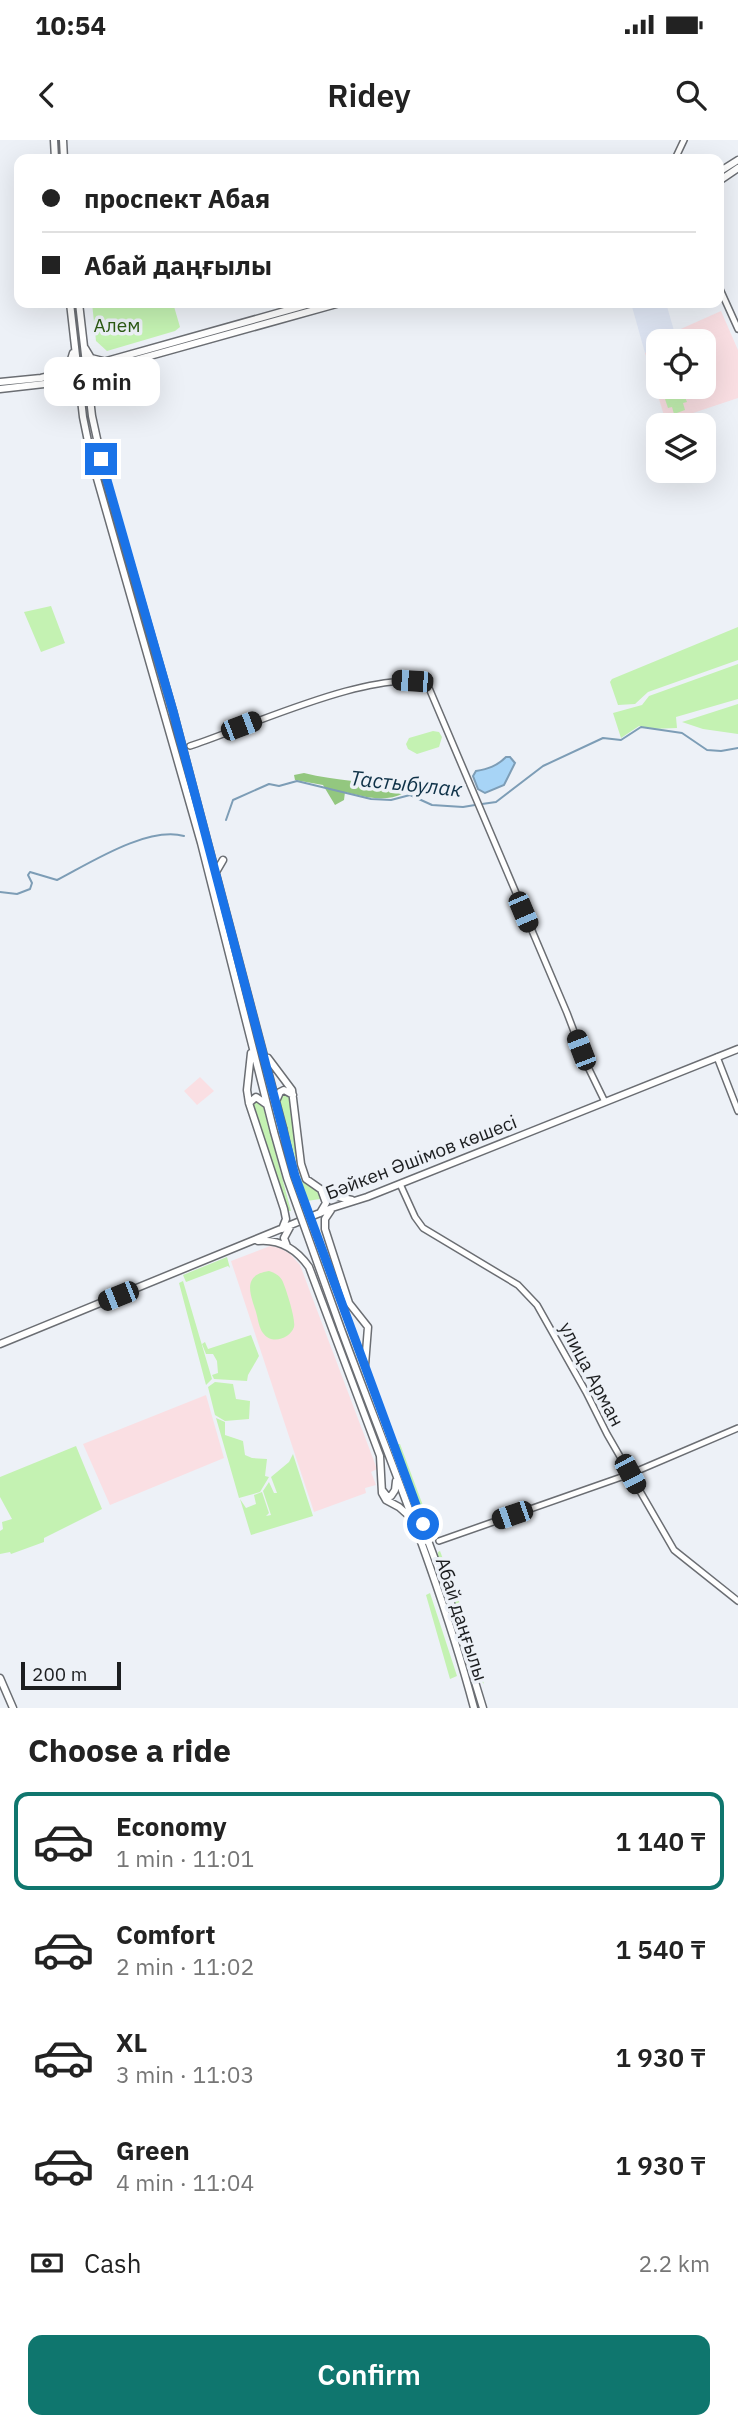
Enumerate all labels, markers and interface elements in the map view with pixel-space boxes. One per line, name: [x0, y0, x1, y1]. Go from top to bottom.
text: 10:54: [35, 8, 106, 42]
text: Ridey: [327, 74, 411, 116]
icon: back: [28, 76, 66, 114]
icon: search: [672, 76, 710, 114]
text: проспект Абая: [84, 181, 270, 215]
text: Абай даңғылы: [84, 248, 272, 282]
park label: Алем: [94, 313, 140, 337]
map controls: [646, 329, 716, 483]
button: locate: [646, 329, 716, 399]
callout: 6 min: [43, 358, 159, 406]
text: 6 min: [72, 366, 132, 396]
button: layers: [646, 413, 716, 483]
route end: [85, 443, 117, 475]
car: [391, 669, 434, 693]
car: [218, 709, 265, 743]
water label: Тастыбулак: [349, 763, 464, 803]
car: [506, 889, 541, 935]
car: [564, 1027, 599, 1073]
street label: Бәйкен Әшімов көшесі: [322, 1109, 520, 1205]
car: [95, 1278, 142, 1314]
street label: улица Арман: [554, 1318, 630, 1430]
car: [611, 1451, 650, 1497]
car: [489, 1498, 536, 1532]
route start: [407, 1508, 439, 1540]
street label: Абай даңғылы: [431, 1554, 493, 1684]
scale bar: [21, 1659, 121, 1691]
text: 200 m: [32, 1662, 87, 1686]
text: Choose a ride: [28, 1729, 231, 1771]
text: Economy: [116, 1809, 227, 1843]
icon: car: [32, 1810, 95, 1873]
text: 1 140 ₸: [616, 1824, 706, 1858]
text: 1 min · 11:01: [116, 1843, 254, 1873]
text: Comfort: [116, 1917, 215, 1951]
icon: car: [32, 1918, 95, 1981]
text: 1 540 ₸: [616, 1932, 706, 1966]
text: 2 min · 11:02: [116, 1951, 254, 1981]
text: XL: [116, 2025, 147, 2059]
icon: car: [32, 2026, 95, 2089]
text: 1 930 ₸: [616, 2040, 706, 2074]
text: 3 min · 11:03: [116, 2059, 254, 2089]
text: Green: [116, 2133, 190, 2167]
icon: car: [32, 2134, 95, 2197]
text: 1 930 ₸: [616, 2148, 706, 2182]
text: 4 min · 11:04: [116, 2167, 254, 2197]
icon: cash: [28, 2244, 66, 2282]
text: Cash: [84, 2246, 141, 2280]
text: 2.2 km: [639, 2248, 710, 2278]
button: Confirm: [28, 2335, 710, 2415]

